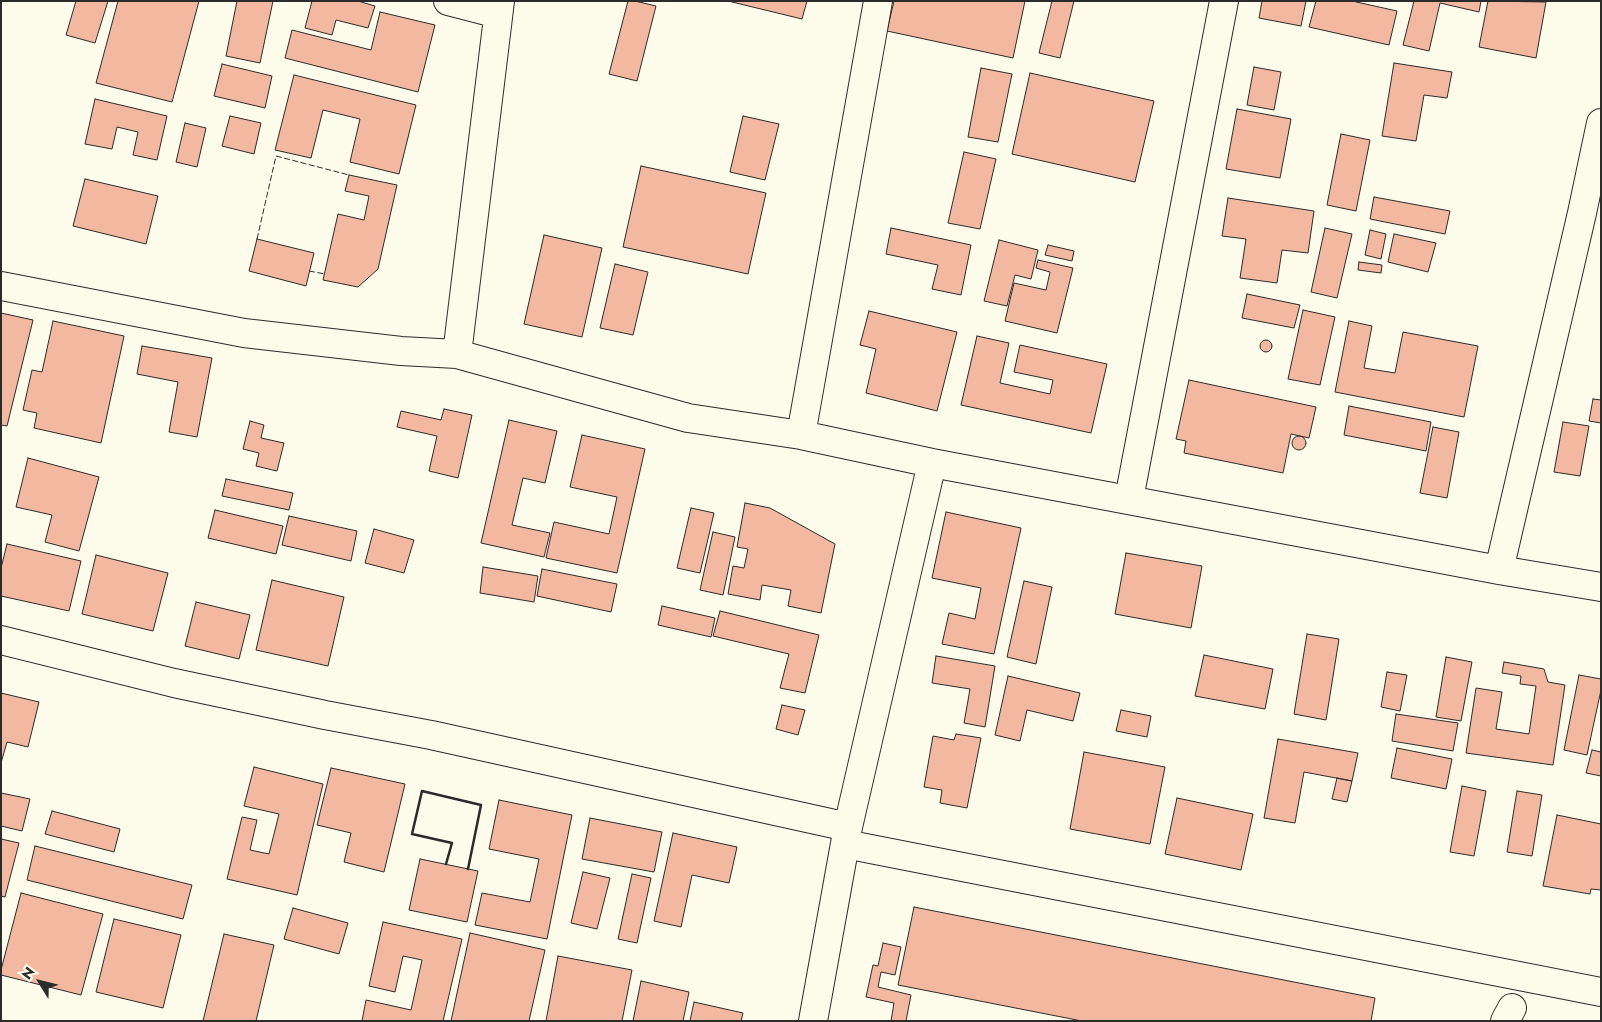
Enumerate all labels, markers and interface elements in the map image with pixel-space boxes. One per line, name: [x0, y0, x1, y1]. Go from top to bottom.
north arrow: [15, 957, 65, 1007]
text: N: [17, 963, 39, 984]

